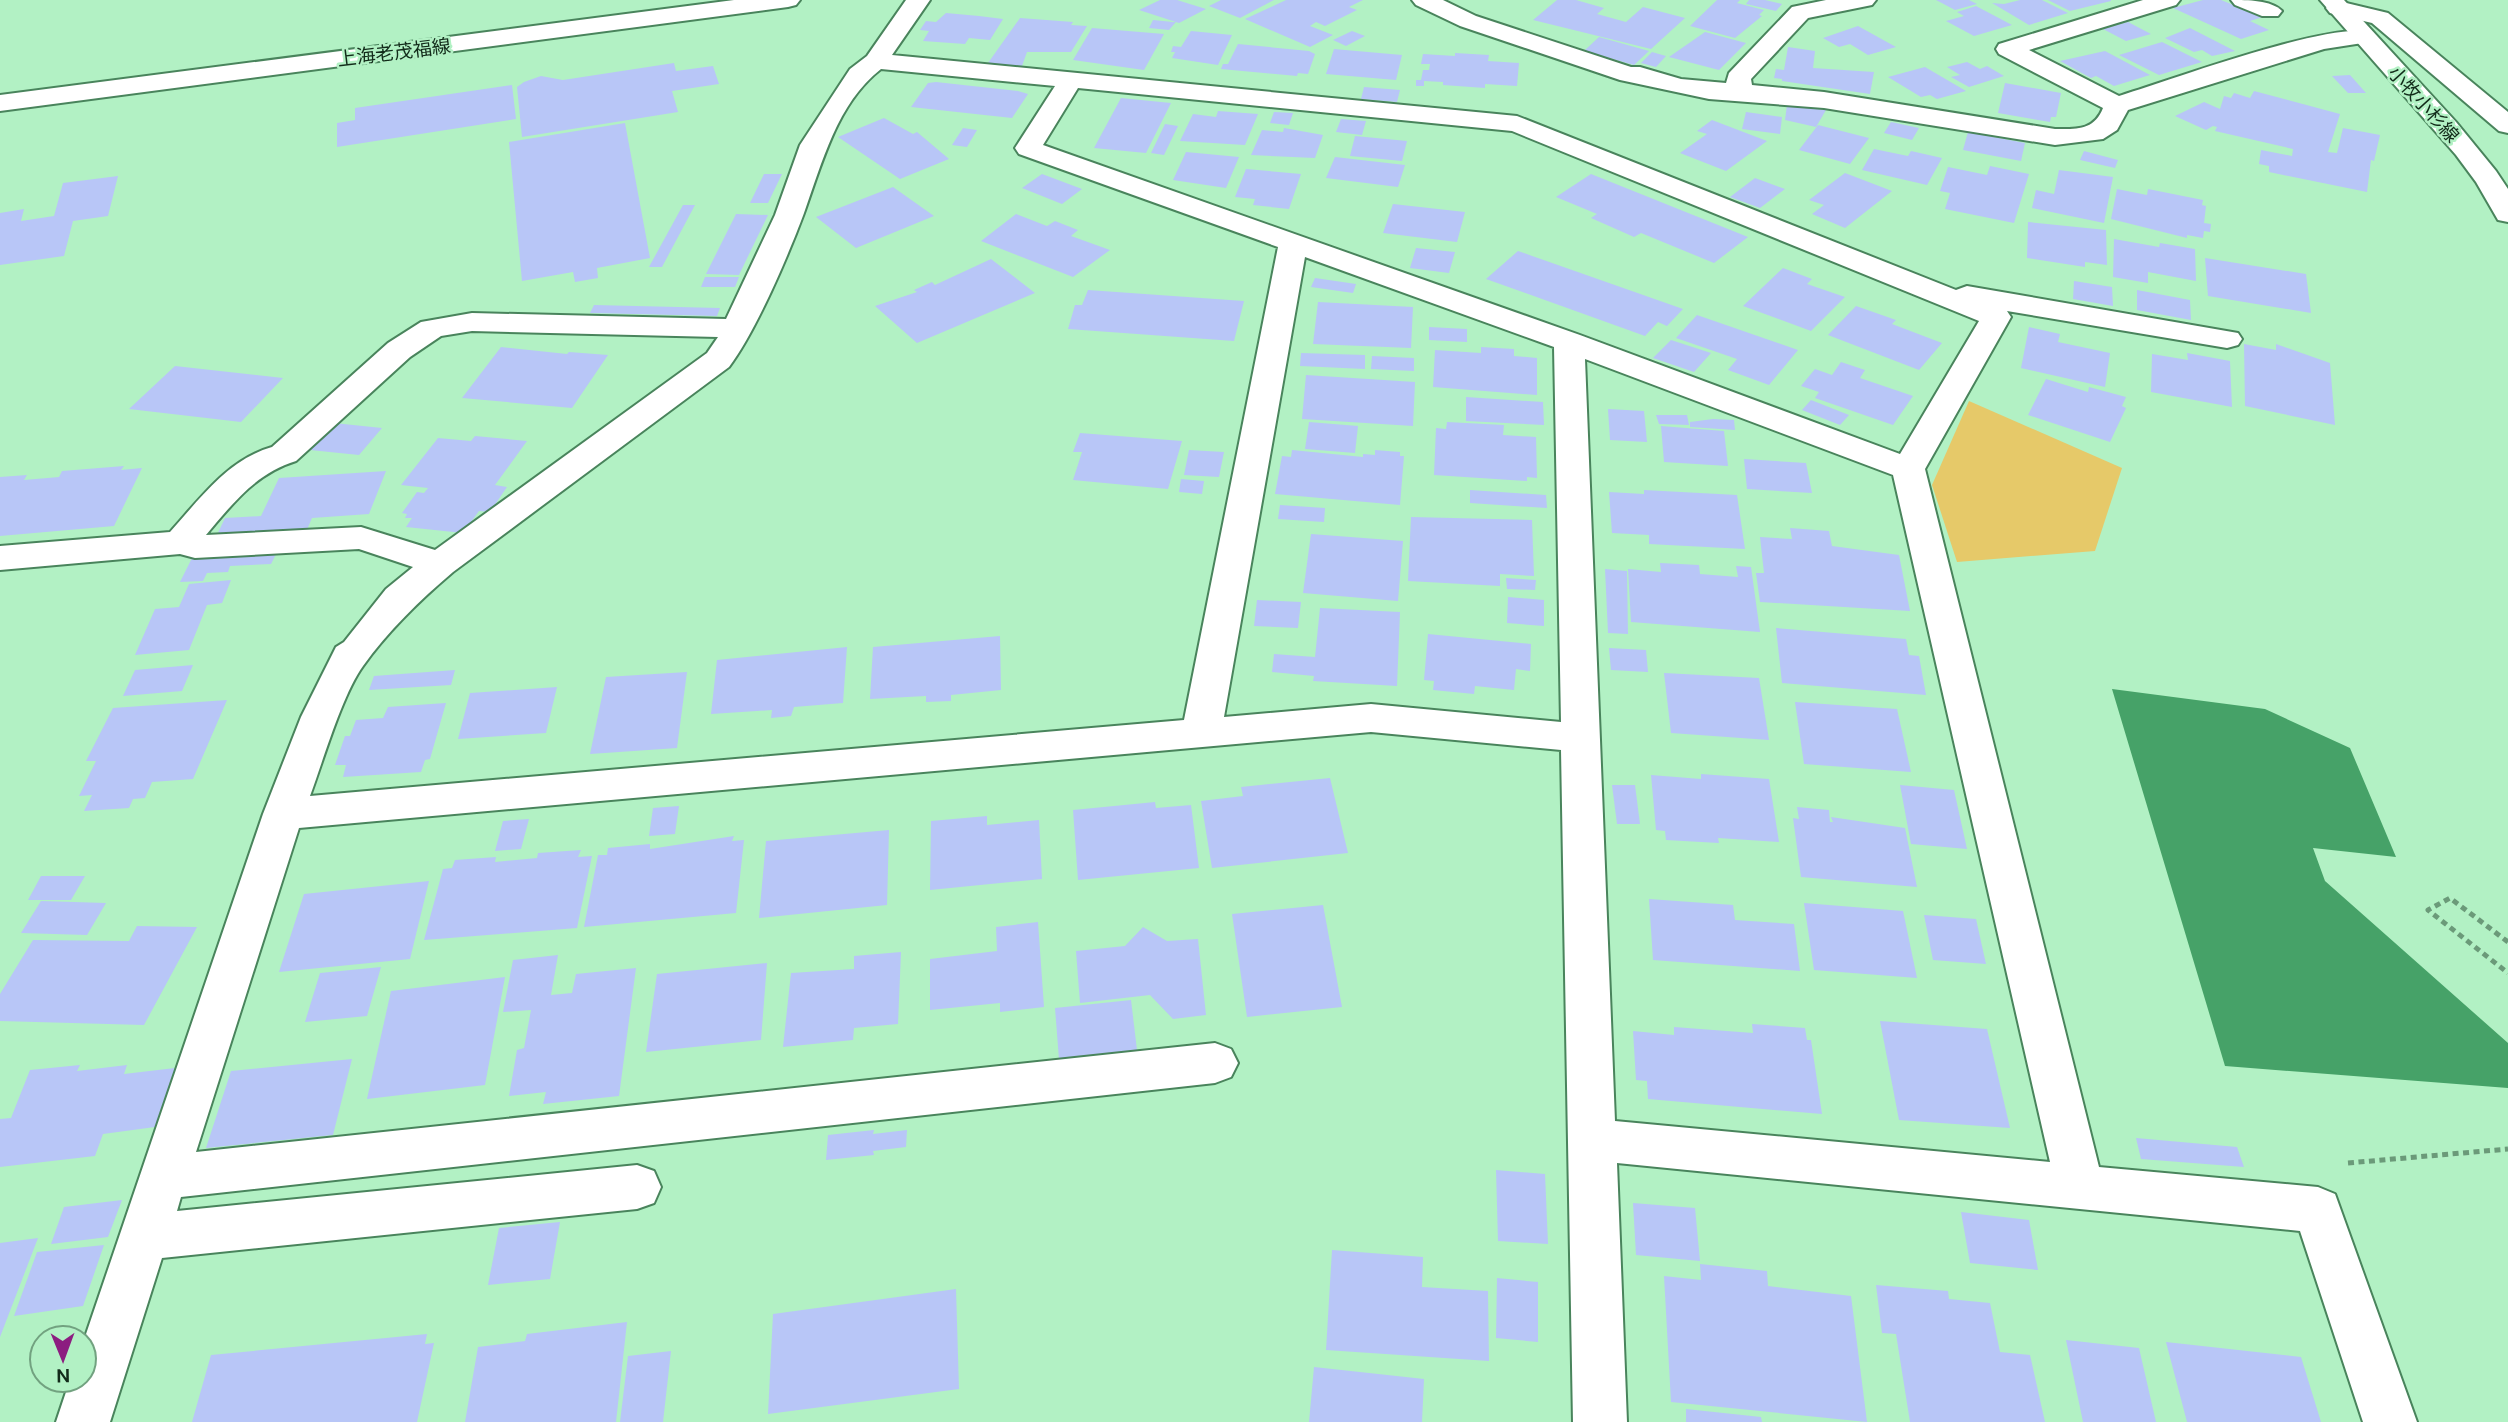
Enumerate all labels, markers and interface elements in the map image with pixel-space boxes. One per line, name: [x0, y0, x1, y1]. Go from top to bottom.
street label: 上海老茂福線: [336, 33, 452, 72]
street label: 小牧小杉線: [2383, 61, 2465, 148]
north arrow: [28, 1324, 98, 1394]
text: N: [56, 1363, 70, 1388]

